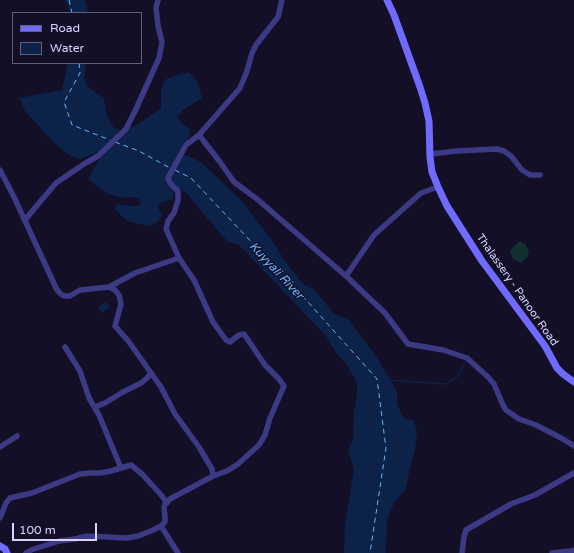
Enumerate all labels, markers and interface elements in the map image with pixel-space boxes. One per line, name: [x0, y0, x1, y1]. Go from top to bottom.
legend: [12, 12, 142, 64]
text: Road: [50, 21, 80, 35]
text: Water: [50, 41, 84, 55]
street label: Thalassery - Panoor Road: [473, 231, 561, 349]
water label: Kuyyali River: [246, 239, 306, 303]
scale bar: [14, 515, 99, 541]
text: 100 m: [19, 523, 56, 537]

